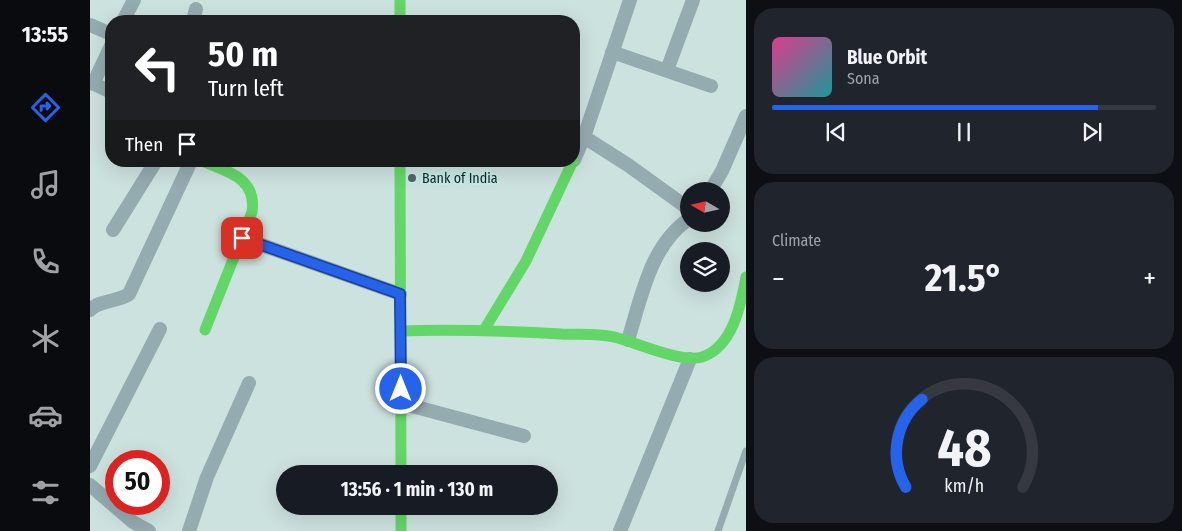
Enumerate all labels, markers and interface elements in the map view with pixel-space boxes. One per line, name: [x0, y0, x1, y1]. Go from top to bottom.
text: 13:55: [22, 21, 68, 48]
text: 50 m: [208, 33, 278, 75]
icon: left: [125, 35, 190, 100]
text: Blue Orbit: [847, 46, 927, 69]
text: Sona: [847, 69, 880, 88]
text: Turn left: [208, 75, 284, 102]
icon: directions: [28, 90, 63, 125]
icon: previous: [822, 118, 850, 146]
icon: pause: [950, 118, 978, 146]
icon: next: [1078, 118, 1106, 146]
icon: arrive: [173, 130, 201, 158]
text: Then: [125, 133, 163, 156]
icon: music: [28, 167, 63, 202]
place label: Bank of India: [422, 170, 498, 187]
marker: Bank of India: [406, 172, 418, 184]
north arrow: [680, 182, 730, 232]
map controls: [680, 182, 730, 292]
pin: [221, 217, 263, 259]
icon: arrive: [228, 224, 256, 252]
text: Climate: [772, 231, 821, 250]
button: layers: [680, 242, 730, 292]
icon: phone: [28, 244, 63, 279]
text: 21.5°: [925, 255, 1003, 301]
text: −: [772, 262, 785, 295]
text: +: [1143, 262, 1156, 295]
icon: climate: [28, 321, 63, 356]
position arrow: [374, 362, 426, 414]
icon: car: [28, 398, 63, 433]
text: 48: [937, 417, 991, 480]
speed limit sign: 50: [105, 450, 170, 515]
icon: filters: [28, 475, 63, 510]
text: km/h: [944, 475, 984, 497]
text: 13:56 · 1 min · 130 m: [341, 478, 493, 501]

